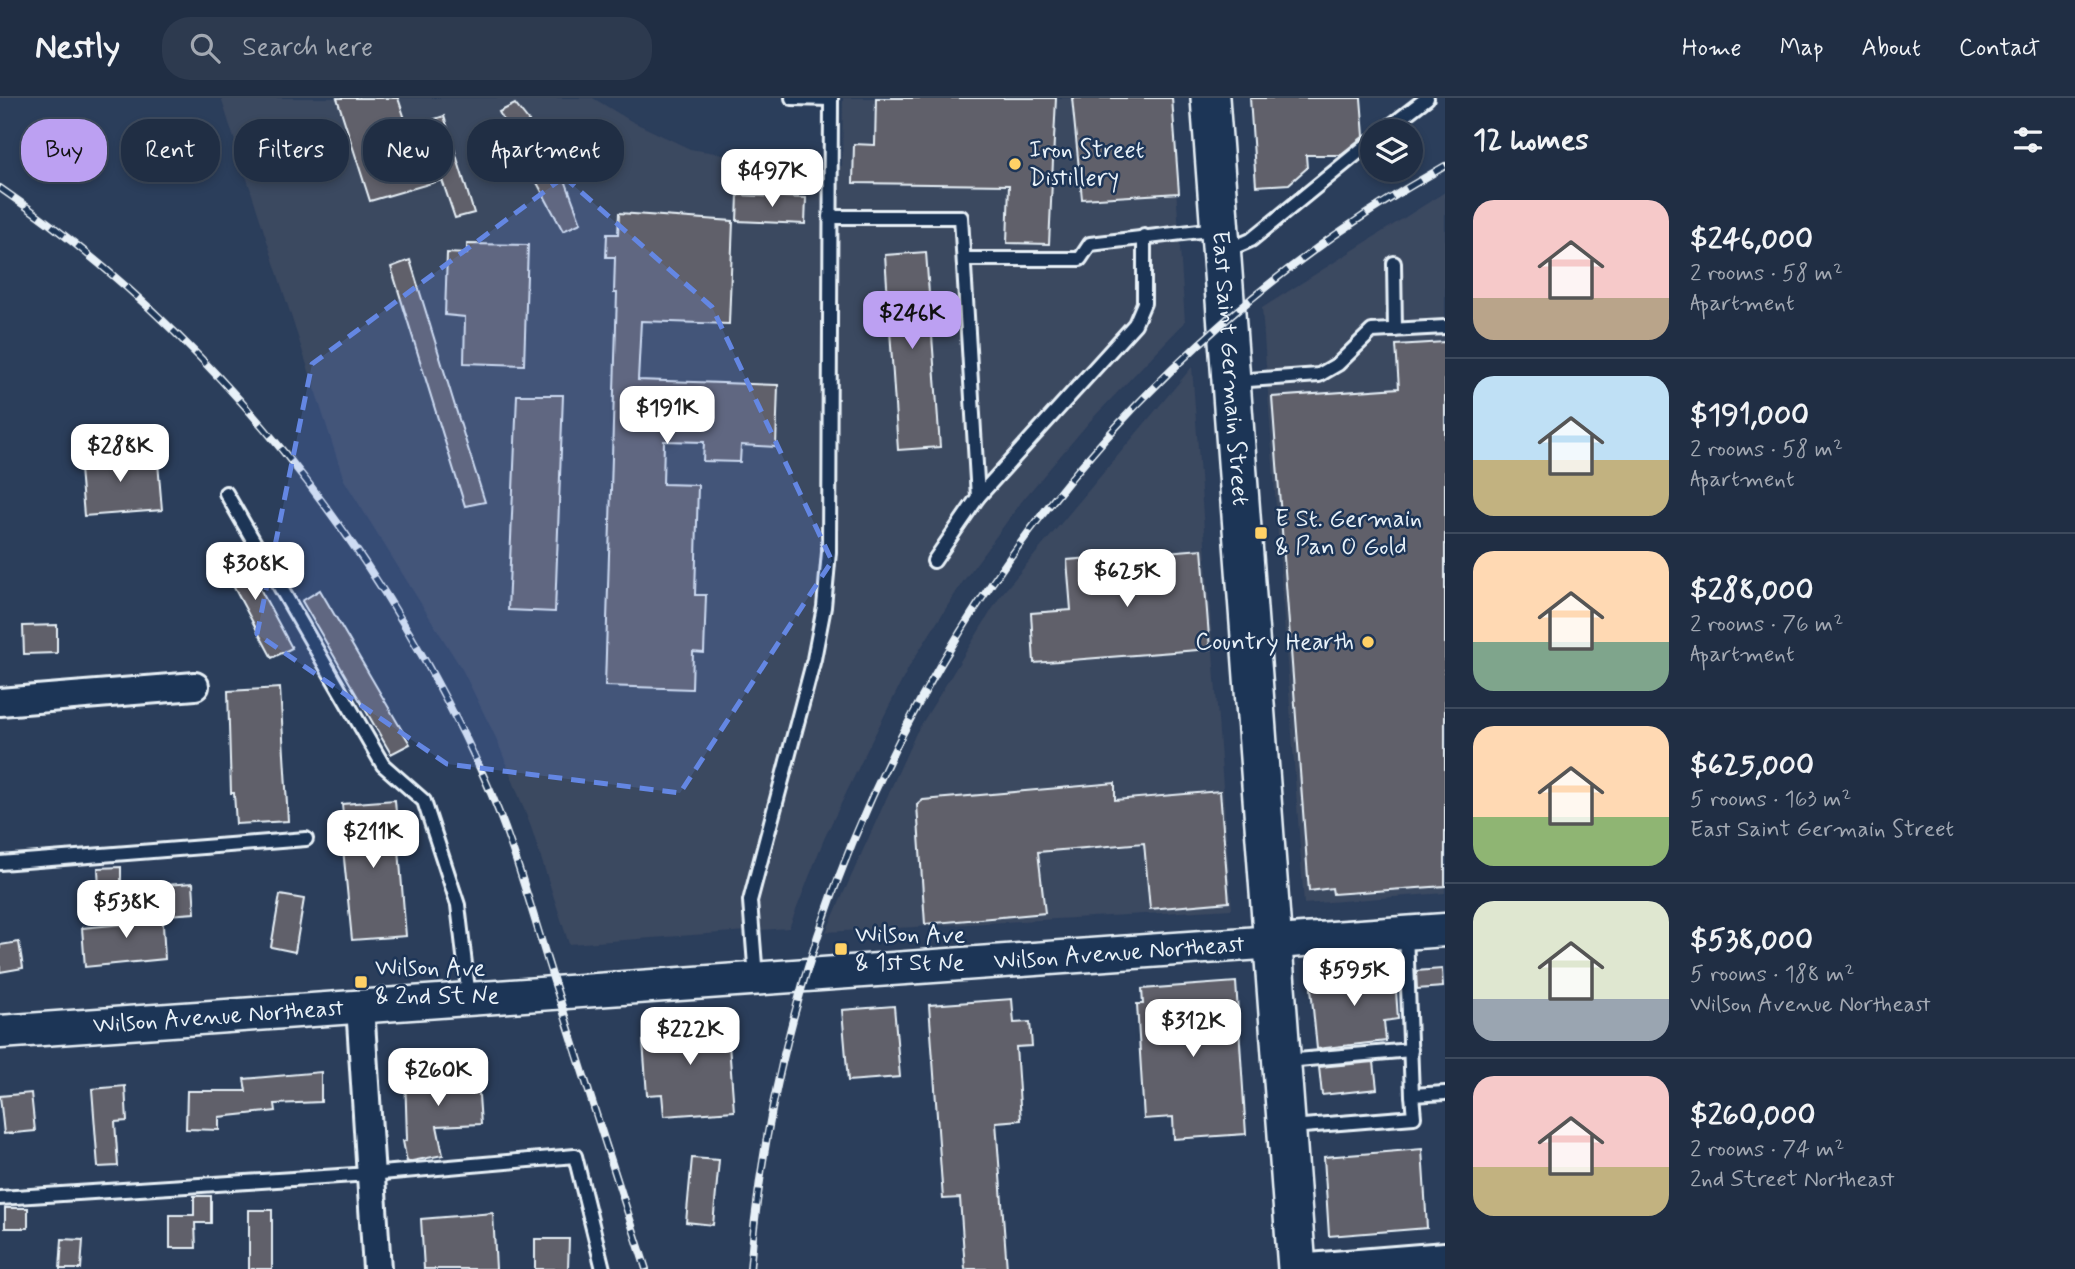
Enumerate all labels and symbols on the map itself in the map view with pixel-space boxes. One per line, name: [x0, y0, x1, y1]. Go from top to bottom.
place label: Iron Street Distillery: [1029, 135, 1144, 194]
pin: $497K: [723, 150, 821, 209]
marker: Iron Street Distillery: [1007, 156, 1023, 172]
street label: East Saint Germain Street: [1204, 230, 1256, 507]
pin: $246K: [863, 292, 961, 351]
pin: $191K: [618, 386, 716, 446]
pin: $288K: [71, 424, 169, 484]
place label: E St. Germain & Pan O Gold: [1275, 504, 1422, 563]
marker: E St. Germain & Pan O Gold: [1253, 525, 1269, 541]
pin: $308K: [206, 542, 304, 602]
pin: $625K: [1078, 550, 1176, 609]
place label: Country Hearth: [1195, 627, 1354, 658]
marker: Country Hearth: [1360, 634, 1376, 650]
pin: $211K: [324, 810, 422, 870]
pin: $538K: [77, 880, 175, 940]
place label: Wilson Ave & 1st St Ne: [855, 920, 966, 979]
street label: Wilson Avenue Northeast: [993, 929, 1246, 977]
marker: Wilson Ave & 1st St Ne: [833, 941, 849, 957]
pin: $595K: [1305, 948, 1403, 1008]
place label: Wilson Ave & 2nd St Ne: [375, 953, 500, 1012]
marker: Wilson Ave & 2nd St Ne: [353, 974, 369, 990]
street label: Wilson Avenue Northeast: [92, 992, 345, 1041]
pin: $312K: [1144, 1000, 1242, 1059]
pin: $222K: [641, 1007, 739, 1067]
pin: $260K: [389, 1048, 487, 1108]

